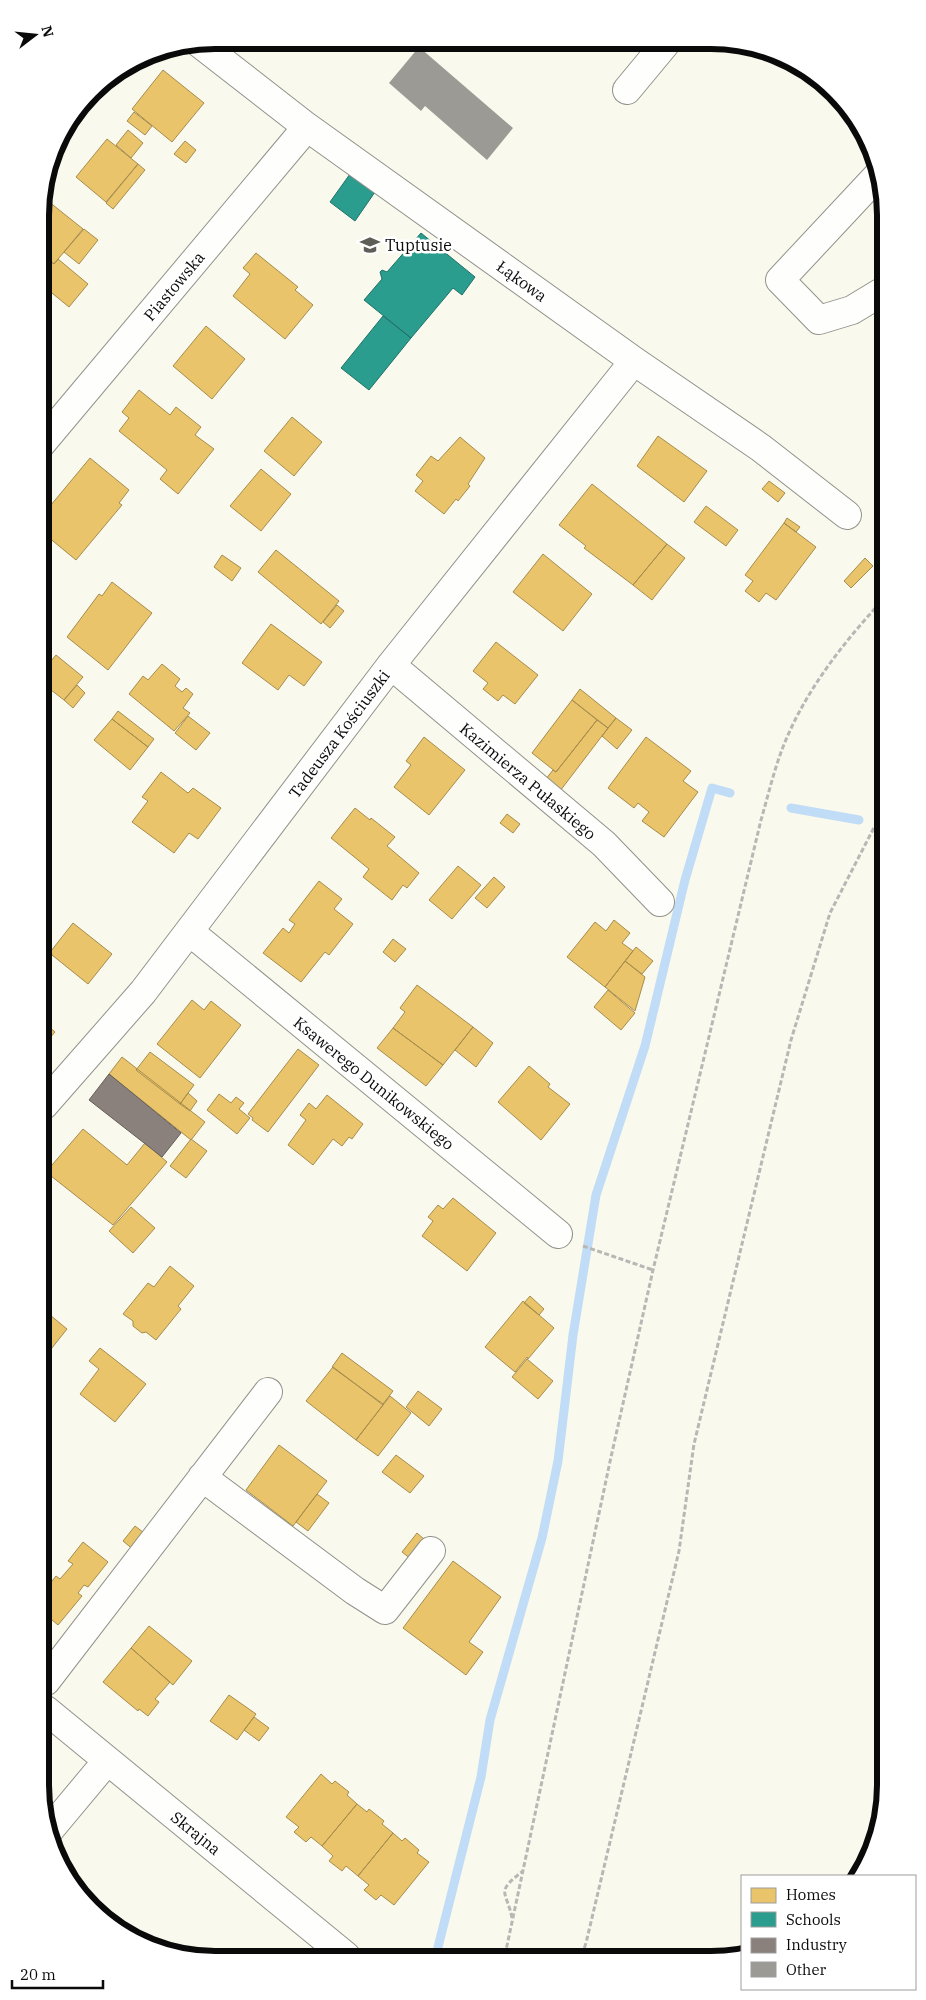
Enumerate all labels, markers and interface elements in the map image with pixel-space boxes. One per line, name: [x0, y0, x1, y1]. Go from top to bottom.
north arrow: [10, 10, 60, 60]
text: N: [37, 24, 58, 39]
school or university icon: Tuptusie: [359, 234, 381, 256]
place label: Tuptusie: [385, 235, 452, 255]
street label: Piastowska: [139, 247, 209, 325]
street label: Łąkowa: [493, 256, 551, 306]
street label: Tadeusza Kościuszki: [284, 666, 394, 802]
street label: Kazimierza Pułaskiego: [456, 718, 600, 844]
street label: Ksawerego Dunikowskiego: [290, 1012, 458, 1154]
street label: Skrajna: [167, 1807, 225, 1859]
legend: [741, 1875, 916, 1990]
text: Homes: [786, 1885, 836, 1904]
text: Schools: [786, 1910, 841, 1929]
text: Industry: [786, 1935, 847, 1954]
scale bar: [12, 1958, 104, 1990]
text: Other: [786, 1960, 826, 1979]
text: 20 m: [20, 1965, 56, 1984]

